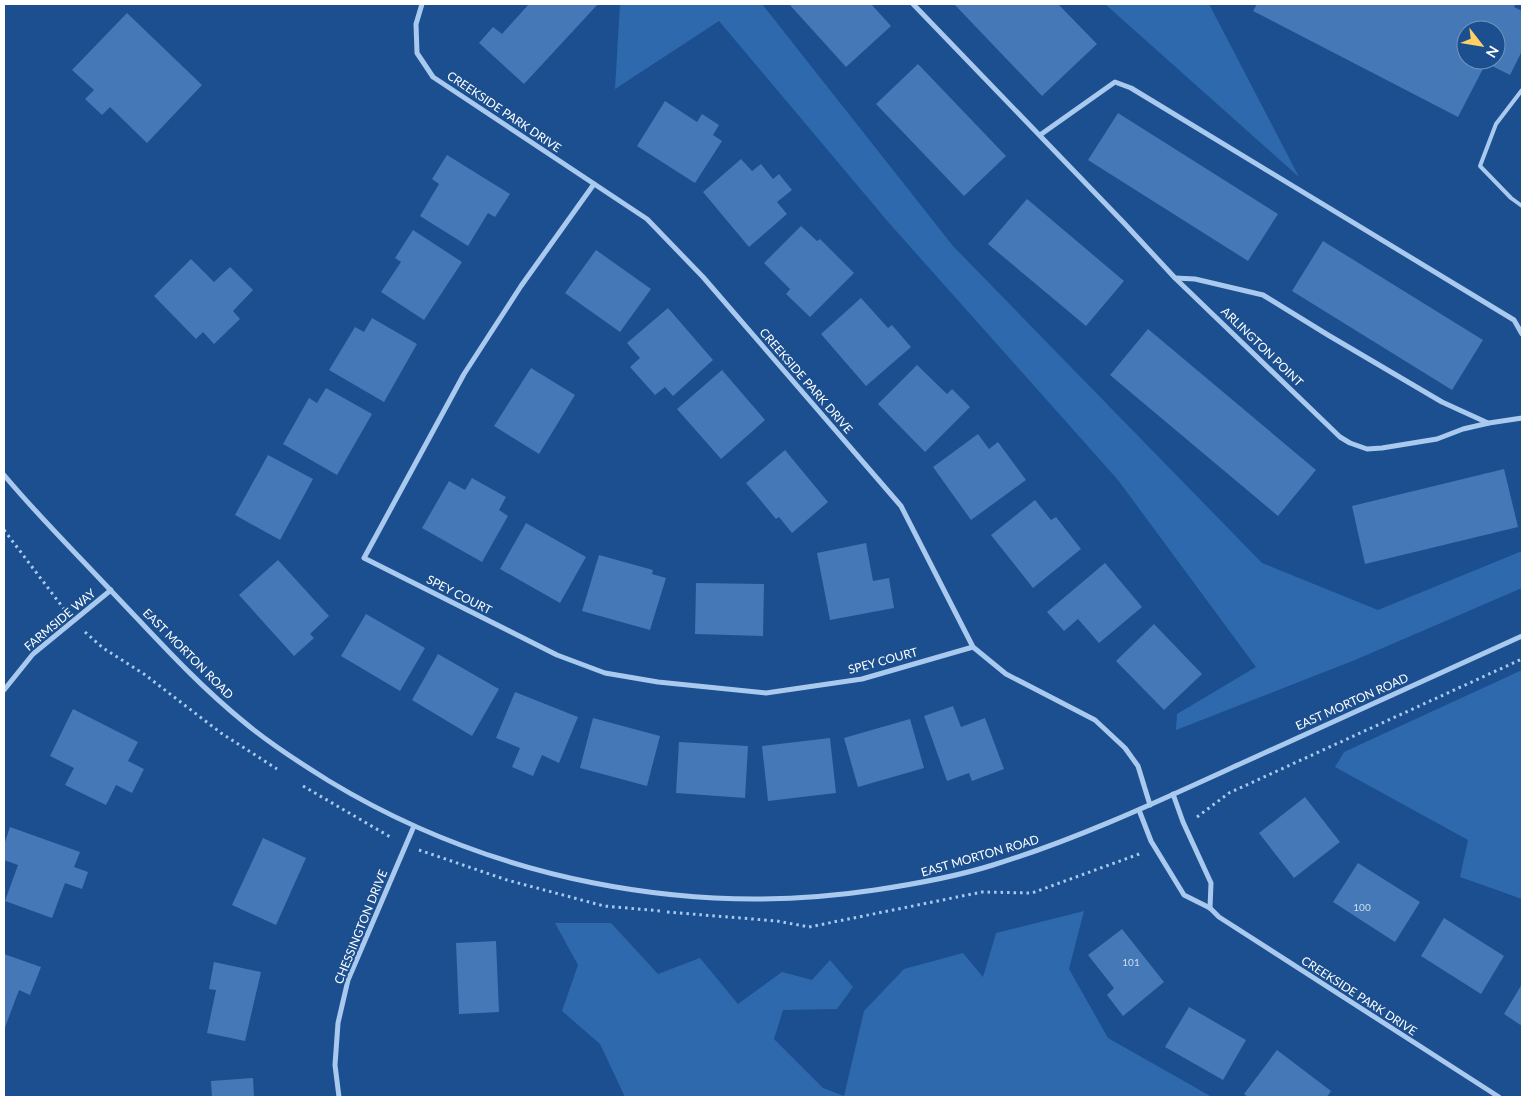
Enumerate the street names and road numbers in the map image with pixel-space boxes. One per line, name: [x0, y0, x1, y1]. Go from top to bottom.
street label: CREEKSIDE PARK DRIVE: [444, 68, 564, 155]
street label: ARLINGTON POINT: [1218, 304, 1306, 390]
street label: CREEKSIDE PARK DRIVE: [757, 325, 856, 436]
street label: SPEY COURT: [424, 572, 494, 617]
street label: FARMSIDE WAY: [21, 585, 99, 654]
street label: EAST MORTON ROAD: [140, 605, 237, 702]
street label: SPEY COURT: [846, 644, 919, 677]
street label: EAST MORTON ROAD: [1293, 670, 1411, 733]
street label: EAST MORTON ROAD: [919, 832, 1041, 880]
street label: CHESSINGTON DRIVE: [331, 867, 390, 986]
street label: CREEKSIDE PARK DRIVE: [1299, 953, 1420, 1039]

